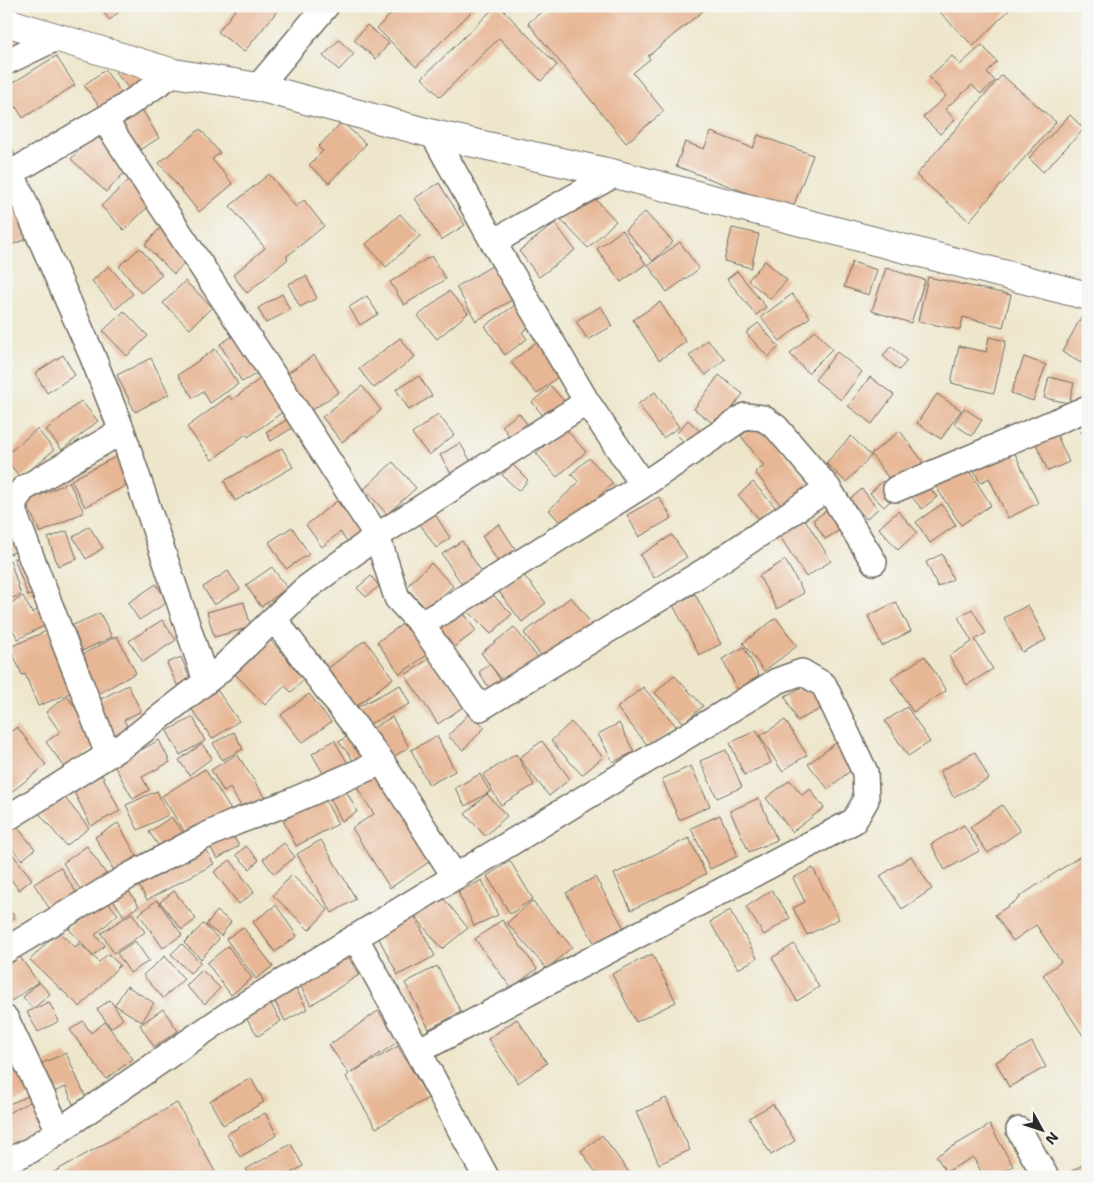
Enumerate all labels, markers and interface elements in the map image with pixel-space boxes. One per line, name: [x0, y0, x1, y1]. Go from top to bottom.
north arrow: [1016, 1106, 1066, 1156]
text: N: [1041, 1128, 1062, 1148]

